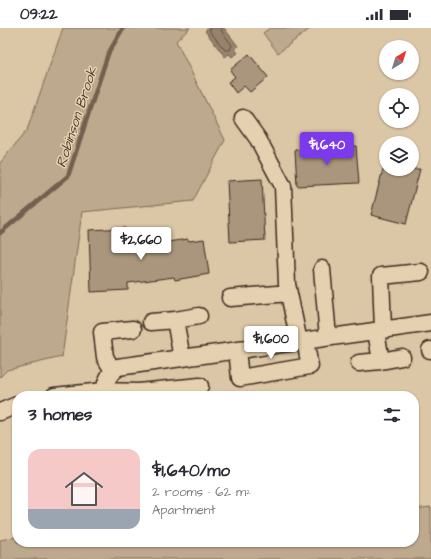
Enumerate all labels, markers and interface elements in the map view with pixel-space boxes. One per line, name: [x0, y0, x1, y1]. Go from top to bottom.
text: 09:22: [20, 4, 58, 25]
north arrow: [379, 40, 419, 80]
map controls: [379, 40, 419, 176]
water label: Robinson Brook: [51, 64, 103, 170]
button: locate: [379, 88, 419, 128]
pin: $1,640: [294, 132, 360, 166]
text: $1,640: [309, 136, 345, 154]
button: layers: [379, 136, 419, 176]
pin: $2,660: [108, 227, 174, 261]
text: $2,660: [120, 231, 162, 249]
pin: $1,600: [238, 326, 304, 360]
text: $1,600: [253, 330, 289, 348]
text: 3 homes: [28, 403, 92, 427]
icon: filters: [381, 404, 403, 426]
text: $1,640/mo: [152, 459, 230, 483]
icon: home: [60, 465, 108, 513]
text: 2 rooms · 62 m²: [152, 483, 251, 501]
text: Apartment: [152, 501, 216, 519]

